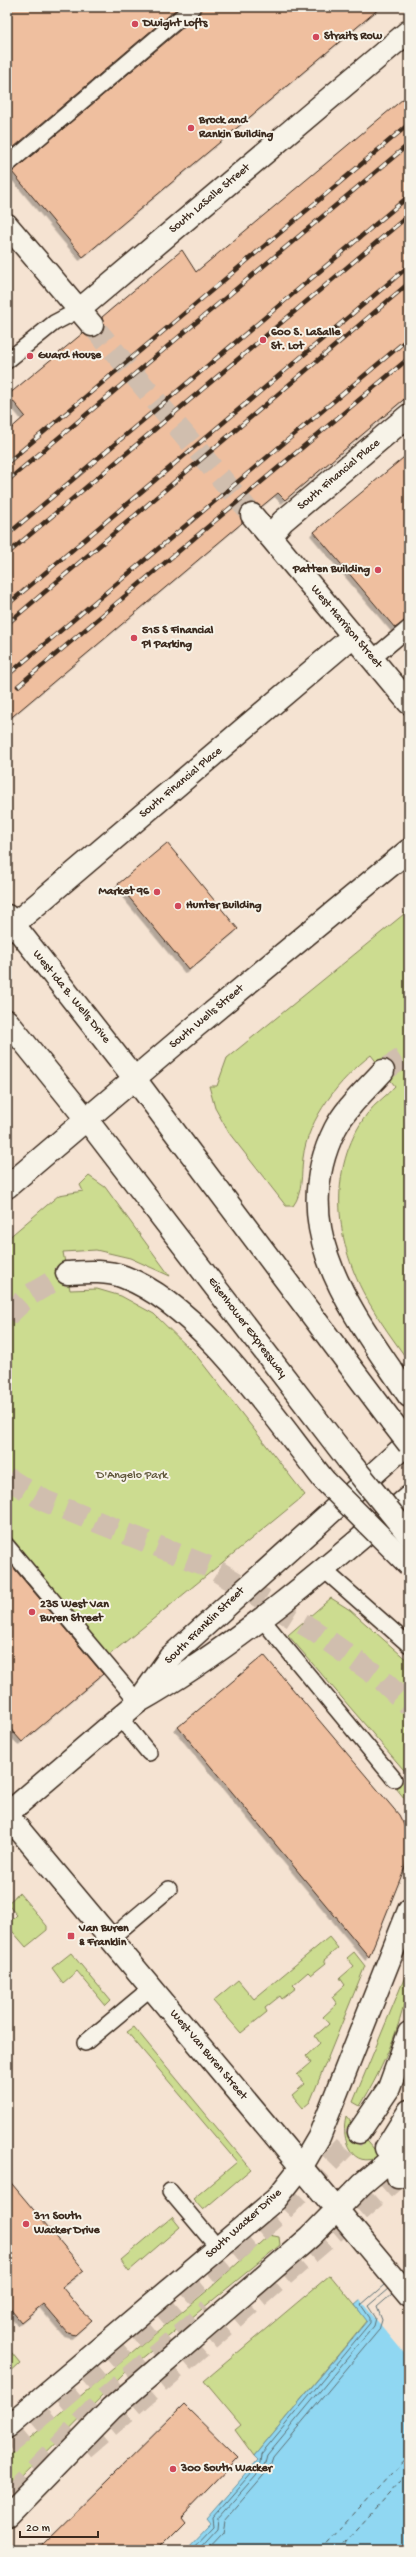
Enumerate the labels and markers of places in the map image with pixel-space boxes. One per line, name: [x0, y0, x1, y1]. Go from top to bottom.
place label: Dwight Lofts: [142, 17, 208, 31]
marker: Dwight Lofts: [130, 19, 140, 29]
place label: Straits Row: [324, 30, 383, 44]
marker: Straits Row: [311, 32, 321, 42]
place label: Brock and Rankin Building: [198, 114, 273, 142]
marker: Brock and Rankin Building: [186, 123, 196, 133]
place label: 600 S. LaSalle St. Lot: [271, 326, 341, 354]
marker: 600 S. LaSalle St. Lot: [258, 335, 268, 345]
place label: Guard House: [38, 349, 102, 363]
marker: Guard House: [25, 351, 35, 361]
place label: Patten Building: [292, 563, 370, 577]
marker: Patten Building: [373, 565, 383, 575]
place label: 515 S Financial Pl Parking: [141, 624, 214, 652]
marker: 515 S Financial Pl Parking: [129, 633, 139, 643]
place label: Market 96: [98, 885, 150, 899]
marker: Market 96: [152, 887, 162, 897]
place label: Hunter Building: [186, 899, 262, 913]
marker: Hunter Building: [173, 901, 183, 911]
place label: 235 West Van Buren Street: [39, 1598, 109, 1626]
marker: 235 West Van Buren Street: [27, 1607, 37, 1617]
place label: Van Buren & Franklin: [78, 1922, 129, 1950]
marker: Van Buren & Franklin: [66, 1931, 76, 1941]
place label: 311 South Wacker Drive: [33, 2210, 101, 2238]
marker: 311 South Wacker Drive: [21, 2219, 31, 2229]
place label: 300 South Wacker: [180, 2462, 274, 2476]
marker: 300 South Wacker: [168, 2464, 178, 2474]

